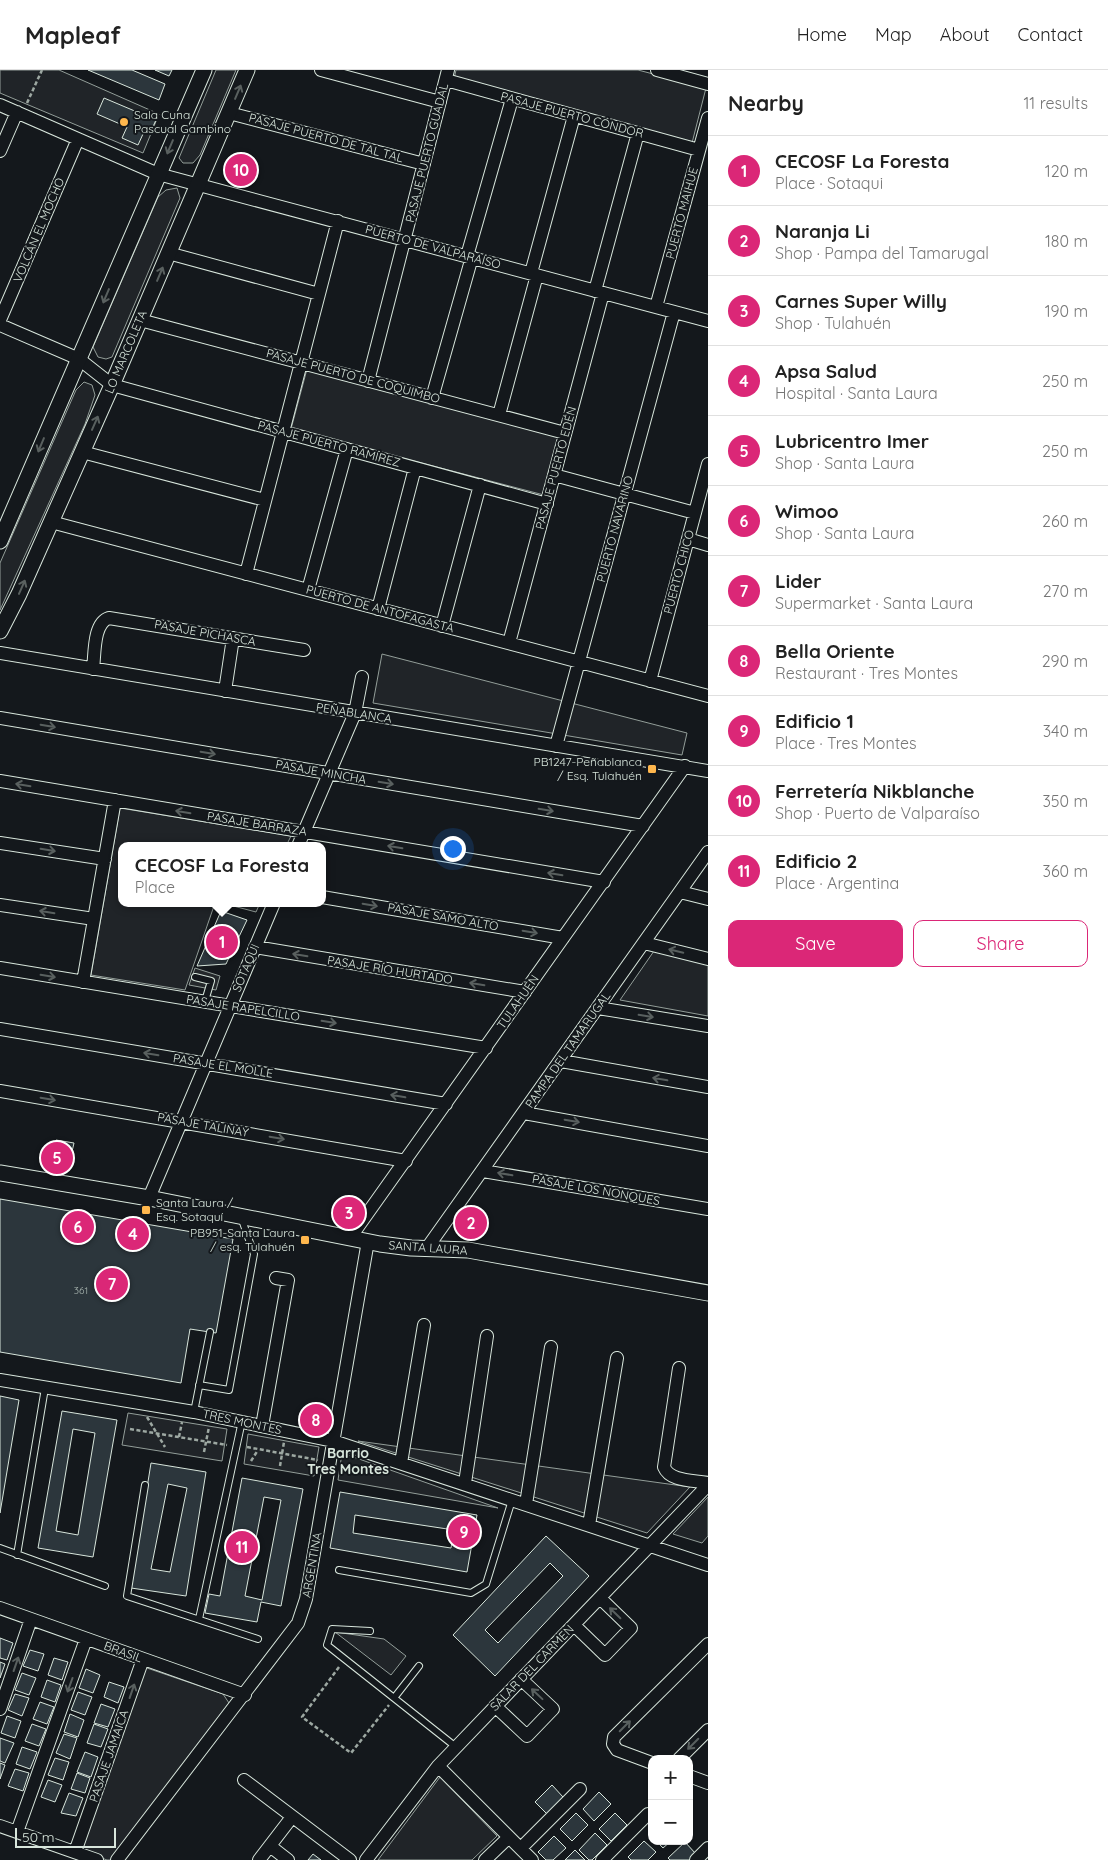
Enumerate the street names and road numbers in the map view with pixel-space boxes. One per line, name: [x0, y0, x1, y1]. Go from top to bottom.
street label: PASAJE PUERTO GUADAL: [402, 81, 451, 224]
street label: PASAJE PUERTO CÓNDOR: [499, 88, 645, 141]
street label: PASAJE PUERTO DE TAL TAL: [247, 110, 406, 166]
street label: PUERTO MAIHUE: [662, 165, 701, 260]
street label: VOLCÁN EL MOCHO: [10, 175, 67, 284]
street label: PUERTO DE VALPARAÍSO: [364, 221, 502, 272]
street label: LO MARCOLETA: [101, 308, 150, 396]
street label: PASAJE PUERTO DE COQUIMBO: [265, 345, 442, 406]
street label: PASAJE PUERTO EDÉN: [532, 405, 579, 531]
street label: PASAJE PUERTO RAMÍREZ: [256, 417, 402, 470]
street label: PUERTO NAVARINO: [593, 474, 636, 584]
street label: PUERTO CHICO: [660, 528, 697, 616]
street label: PUERTO DE ANTOFAGASTA: [304, 582, 456, 636]
street label: PASAJE PICHASCA: [153, 616, 257, 649]
street label: PEÑABLANCA: [315, 699, 393, 726]
street label: PASAJE MINCHA: [275, 756, 368, 787]
street label: PASAJE BARRAZA: [206, 808, 308, 839]
street label: PASAJE SAMO ALTO: [386, 899, 500, 934]
street label: SOTAQUI: [229, 941, 262, 994]
street label: PASAJE RÍO HURTADO: [326, 952, 454, 987]
street label: TULAHUÉN: [493, 972, 542, 1032]
street label: PAMPA DEL TAMARUGAL: [522, 988, 614, 1111]
street label: PASAJE RAPELCILLO: [185, 991, 301, 1024]
street label: PASAJE EL MOLLE: [172, 1050, 274, 1081]
street label: PASAJE TALINAY: [156, 1109, 250, 1140]
street label: PASAJE LOS NONQUES: [531, 1171, 661, 1208]
street label: SANTA LAURA: [388, 1237, 468, 1258]
street label: TRES MONTES: [201, 1406, 283, 1437]
street label: ARGENTINA: [298, 1531, 325, 1599]
street label: SALAR DEL CARMEN: [487, 1621, 577, 1714]
street label: BRASIL: [102, 1638, 145, 1666]
street label: PASAJE JAMAICA: [86, 1707, 131, 1804]

